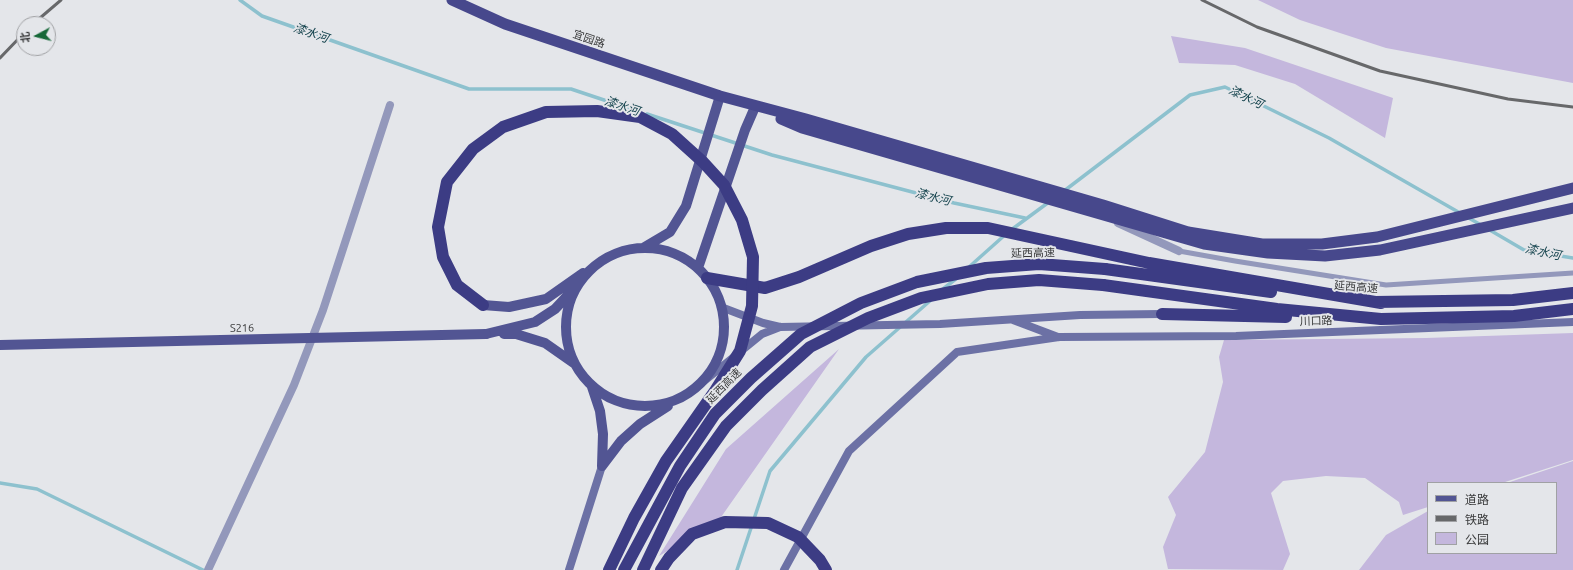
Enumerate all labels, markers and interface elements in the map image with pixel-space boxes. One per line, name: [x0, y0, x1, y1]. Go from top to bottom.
north arrow: [16, 16, 56, 56]
water label: 漆水河: [292, 20, 330, 46]
street label: 宜园路: [571, 27, 607, 51]
text: 北: [18, 31, 32, 44]
water label: 漆水河: [1227, 83, 1265, 111]
water label: 漆水河: [603, 94, 641, 118]
water label: 漆水河: [914, 186, 952, 208]
water label: 漆水河: [1524, 241, 1562, 263]
street label: 延西高速: [1011, 246, 1055, 260]
street label: 延西高速: [1334, 279, 1378, 295]
street label: 川口路: [1299, 314, 1333, 328]
street label: S216: [230, 321, 254, 335]
street label: 延西高速: [704, 366, 744, 406]
legend: [1427, 482, 1557, 554]
text: 道路: [1465, 493, 1489, 506]
text: 铁路: [1465, 513, 1489, 526]
text: 公园: [1465, 533, 1489, 546]

